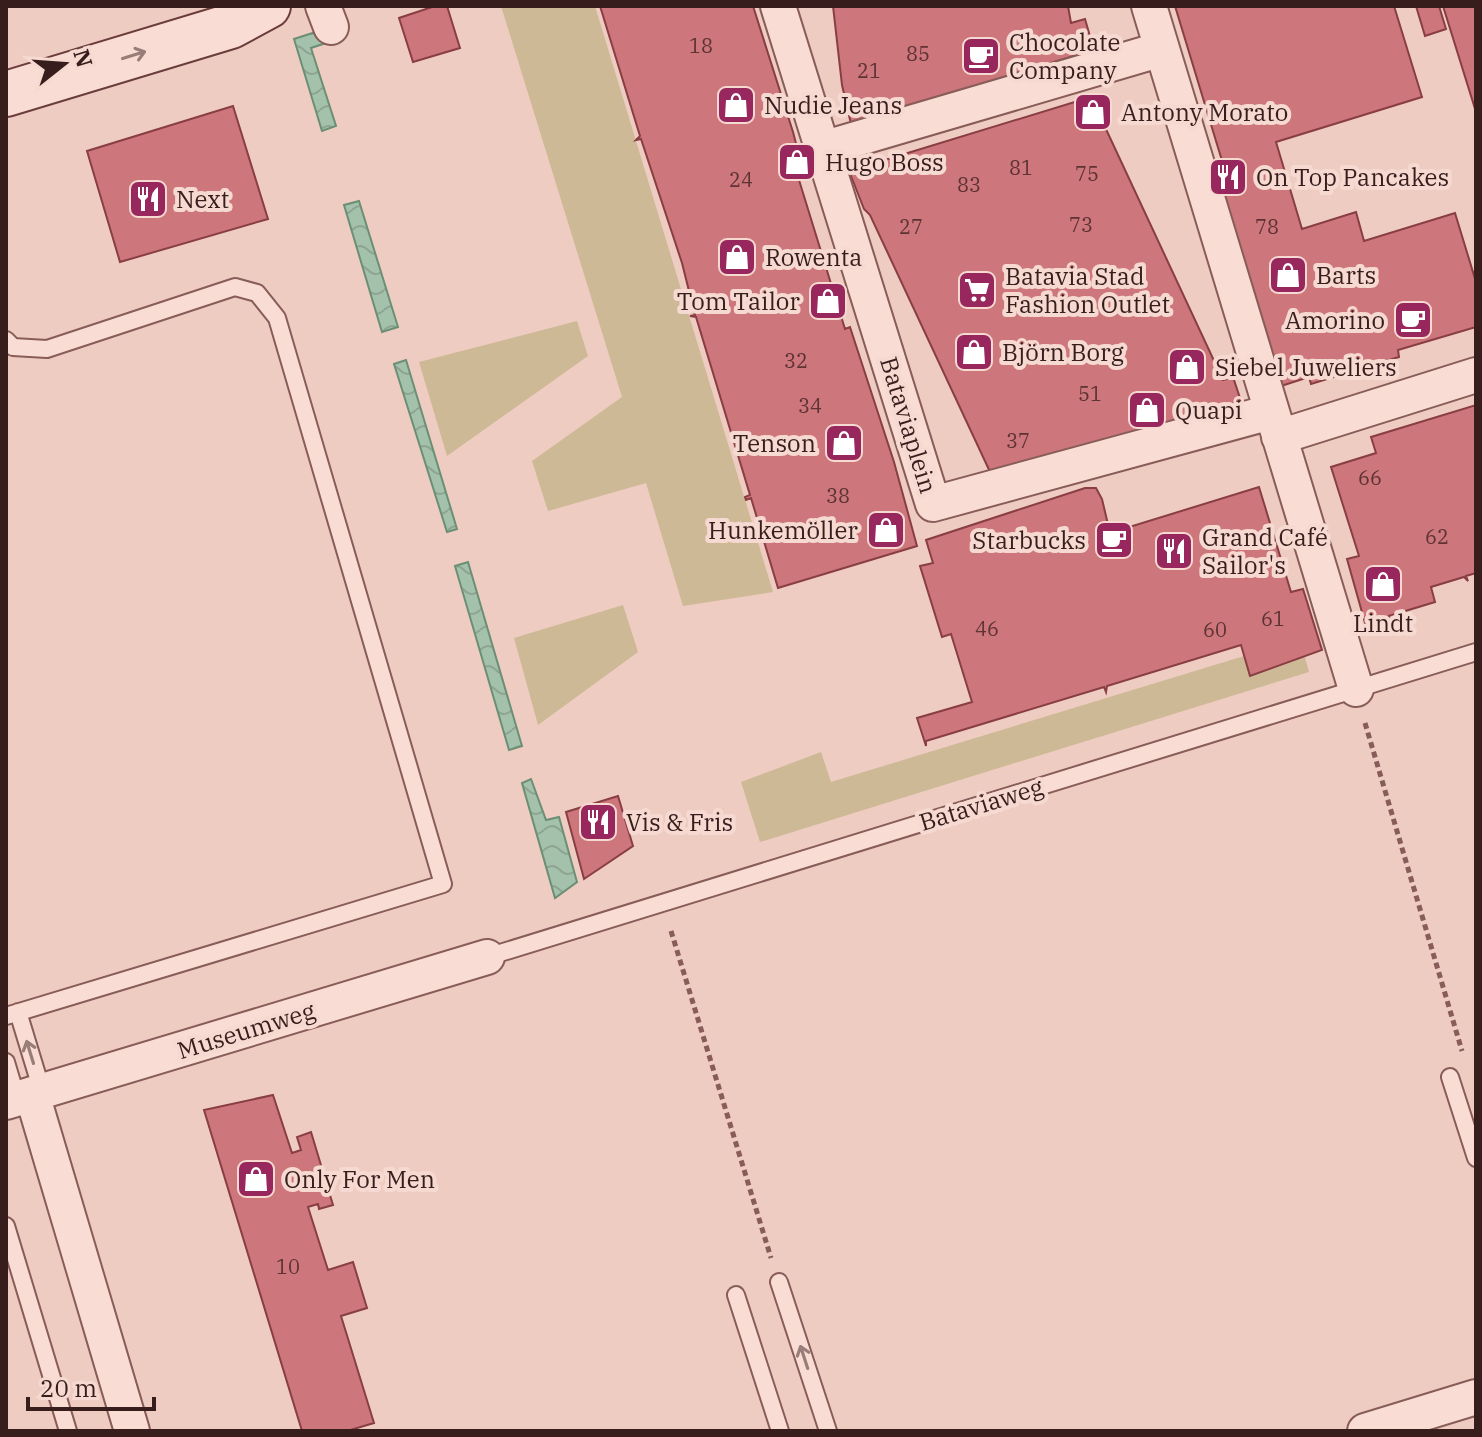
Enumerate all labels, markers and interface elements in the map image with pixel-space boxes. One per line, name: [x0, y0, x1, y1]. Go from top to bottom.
north arrow: [24, 24, 104, 104]
place label: Chocolate Company: [1009, 26, 1120, 86]
house number: 18: [689, 32, 713, 59]
cafe icon: Chocolate Company: [960, 35, 1002, 77]
house number: 85: [906, 40, 930, 67]
text: N: [67, 45, 100, 71]
one-way arrow: [121, 47, 147, 62]
house number: 21: [857, 57, 881, 84]
shop icon: Nudie Jeans: [715, 84, 757, 126]
place label: Nudie Jeans: [764, 89, 902, 121]
shop icon: Antony Morato: [1072, 91, 1114, 133]
place label: Antony Morato: [1121, 96, 1288, 128]
shop icon: Hugo Boss: [776, 141, 818, 183]
place label: Hugo Boss: [825, 146, 944, 178]
house number: 81: [1009, 154, 1033, 181]
restaurant icon: On Top Pancakes: [1207, 156, 1249, 198]
house number: 75: [1075, 160, 1099, 187]
place label: On Top Pancakes: [1256, 161, 1449, 193]
house number: 24: [729, 166, 753, 193]
house number: 83: [957, 171, 981, 198]
restaurant icon: Next: [127, 178, 169, 220]
place label: Next: [176, 183, 229, 215]
house number: 73: [1069, 211, 1093, 238]
house number: 27: [899, 213, 923, 240]
house number: 78: [1255, 213, 1279, 240]
shop icon: Rowenta: [716, 236, 758, 278]
place label: Rowenta: [765, 241, 862, 273]
shop icon: Barts: [1267, 254, 1309, 296]
place label: Barts: [1316, 259, 1376, 291]
place label: Batavia Stad Fashion Outlet: [1005, 260, 1170, 320]
supermarket icon: Batavia Stad Fashion Outlet: [956, 269, 998, 311]
shop icon: Tom Tailor: [807, 280, 849, 322]
place label: Tom Tailor: [677, 285, 800, 317]
cafe icon: Amorino: [1392, 299, 1434, 341]
place label: Amorino: [1285, 304, 1385, 336]
shop icon: Björn Borg: [953, 331, 995, 373]
place label: Björn Borg: [1002, 336, 1124, 368]
shop icon: Siebel Juweliers: [1166, 346, 1208, 388]
house number: 32: [784, 347, 808, 374]
place label: Siebel Juweliers: [1215, 351, 1397, 383]
street label: Bataviaplein: [873, 353, 945, 497]
house number: 51: [1078, 380, 1102, 407]
shop icon: Quapi: [1126, 389, 1168, 431]
house number: 34: [798, 392, 822, 419]
place label: Quapi: [1175, 394, 1242, 426]
shop icon: Tenson: [823, 422, 865, 464]
place label: Tenson: [733, 427, 816, 459]
house number: 37: [1006, 427, 1030, 454]
house number: 66: [1358, 464, 1382, 491]
house number: 38: [826, 482, 850, 509]
shop icon: Hunkemöller: [865, 509, 907, 551]
place label: Hunkemöller: [708, 514, 858, 546]
cafe icon: Starbucks: [1093, 519, 1135, 561]
place label: Grand Café Sailor's: [1202, 521, 1328, 581]
house number: 62: [1425, 523, 1449, 550]
place label: Starbucks: [972, 524, 1086, 556]
restaurant icon: Grand Café Sailor's: [1153, 530, 1195, 572]
shop icon: Lindt: [1362, 563, 1404, 605]
house number: 61: [1261, 605, 1285, 632]
place label: Lindt: [1353, 607, 1413, 639]
house number: 46: [975, 615, 999, 642]
house number: 60: [1203, 616, 1227, 643]
street label: Bataviaweg: [915, 770, 1047, 838]
restaurant icon: Vis & Fris: [577, 801, 619, 843]
place label: Vis & Fris: [626, 806, 733, 838]
street label: Museumweg: [173, 994, 319, 1066]
one-way arrow: [22, 1039, 37, 1065]
shop icon: Only For Men: [235, 1158, 277, 1200]
place label: Only For Men: [284, 1163, 435, 1195]
house number: 10: [276, 1253, 300, 1280]
one-way arrow: [795, 1345, 810, 1370]
scale bar: [28, 1361, 154, 1411]
text: 20 m: [40, 1372, 97, 1404]

